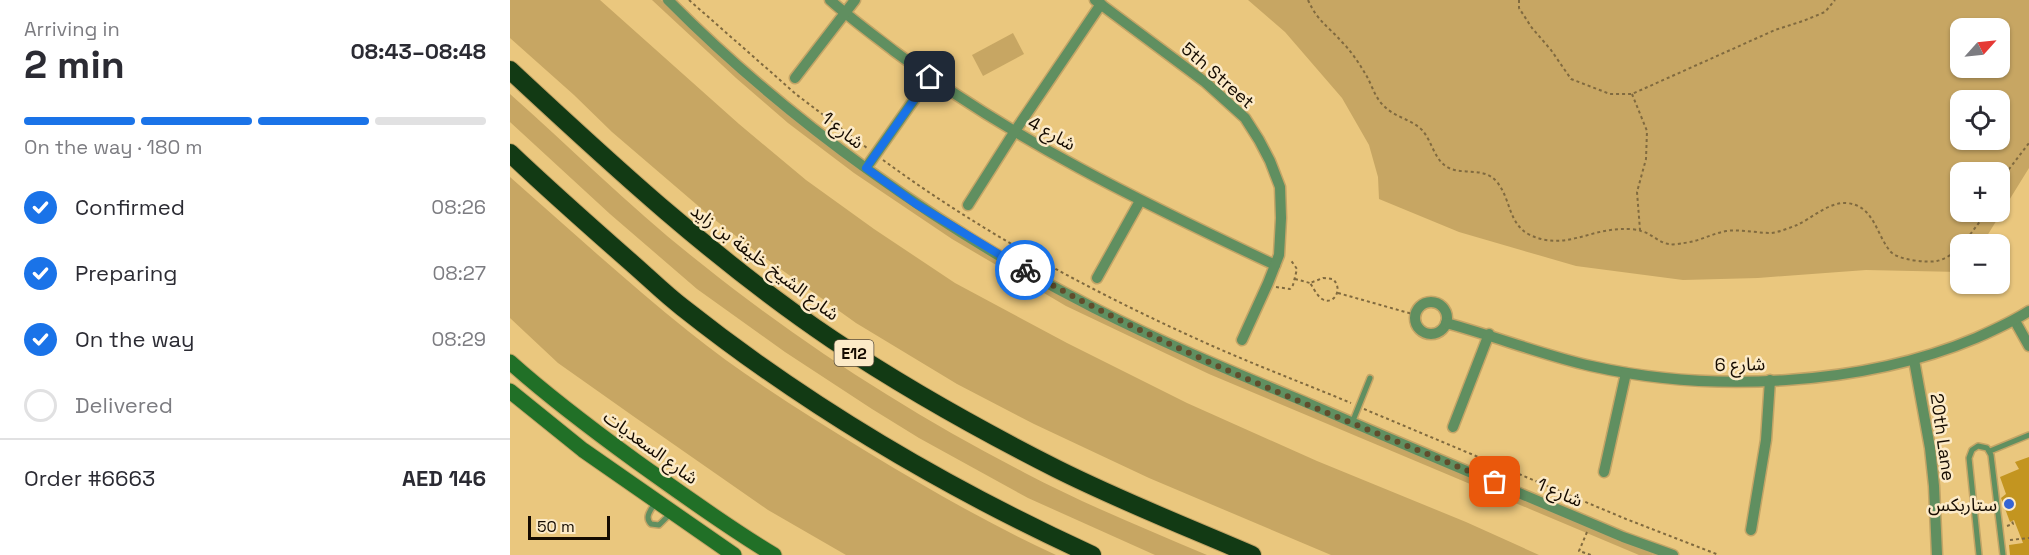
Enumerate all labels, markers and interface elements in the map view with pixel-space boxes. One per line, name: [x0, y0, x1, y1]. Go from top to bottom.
text: Arriving in: [24, 16, 120, 42]
north arrow: [1950, 18, 2010, 78]
map controls: [1950, 18, 2010, 294]
text: 08:43–08:48: [351, 37, 486, 65]
street label: 5th Street: [1177, 37, 1259, 113]
text: 2 min: [24, 40, 125, 89]
pin: [904, 51, 955, 102]
icon: home: [913, 60, 946, 93]
button: locate: [1950, 90, 2010, 150]
street label: شارع 1: [815, 106, 869, 156]
street label: شارع 4: [1023, 111, 1080, 158]
text: On the way · 180 m: [24, 134, 203, 160]
button: +: [1950, 162, 2010, 222]
icon: check: [24, 191, 57, 224]
text: Confirmed: [75, 193, 185, 221]
text: 08:26: [431, 194, 486, 220]
street label: شارع الشيخ خليفة بن زايد: [684, 199, 844, 328]
button: −: [1950, 234, 2010, 294]
courier: [995, 240, 1055, 300]
icon: bike: [1009, 254, 1042, 287]
icon: check: [24, 257, 57, 290]
text: Preparing: [75, 259, 177, 287]
text: 08:27: [432, 260, 486, 286]
icon: check: [24, 323, 57, 356]
text: On the way: [75, 325, 194, 353]
text: 08:29: [431, 326, 486, 352]
road number: E12: [834, 340, 874, 366]
street label: شارع 6: [1714, 352, 1766, 379]
text: Delivered: [75, 391, 173, 419]
street label: 20th Lane: [1925, 392, 1961, 482]
street label: شارع السعديات: [597, 405, 703, 491]
pin: [1469, 456, 1520, 507]
text: Order #6663: [24, 464, 155, 492]
text: AED 146: [402, 464, 486, 492]
icon: bag: [1478, 465, 1511, 498]
street label: شارع 1: [1533, 472, 1586, 515]
place label: ستاربكس: [1928, 493, 1997, 516]
marker: ستاربكس: [2002, 497, 2016, 511]
scale bar: [528, 513, 610, 540]
text: 50 m: [537, 516, 575, 537]

